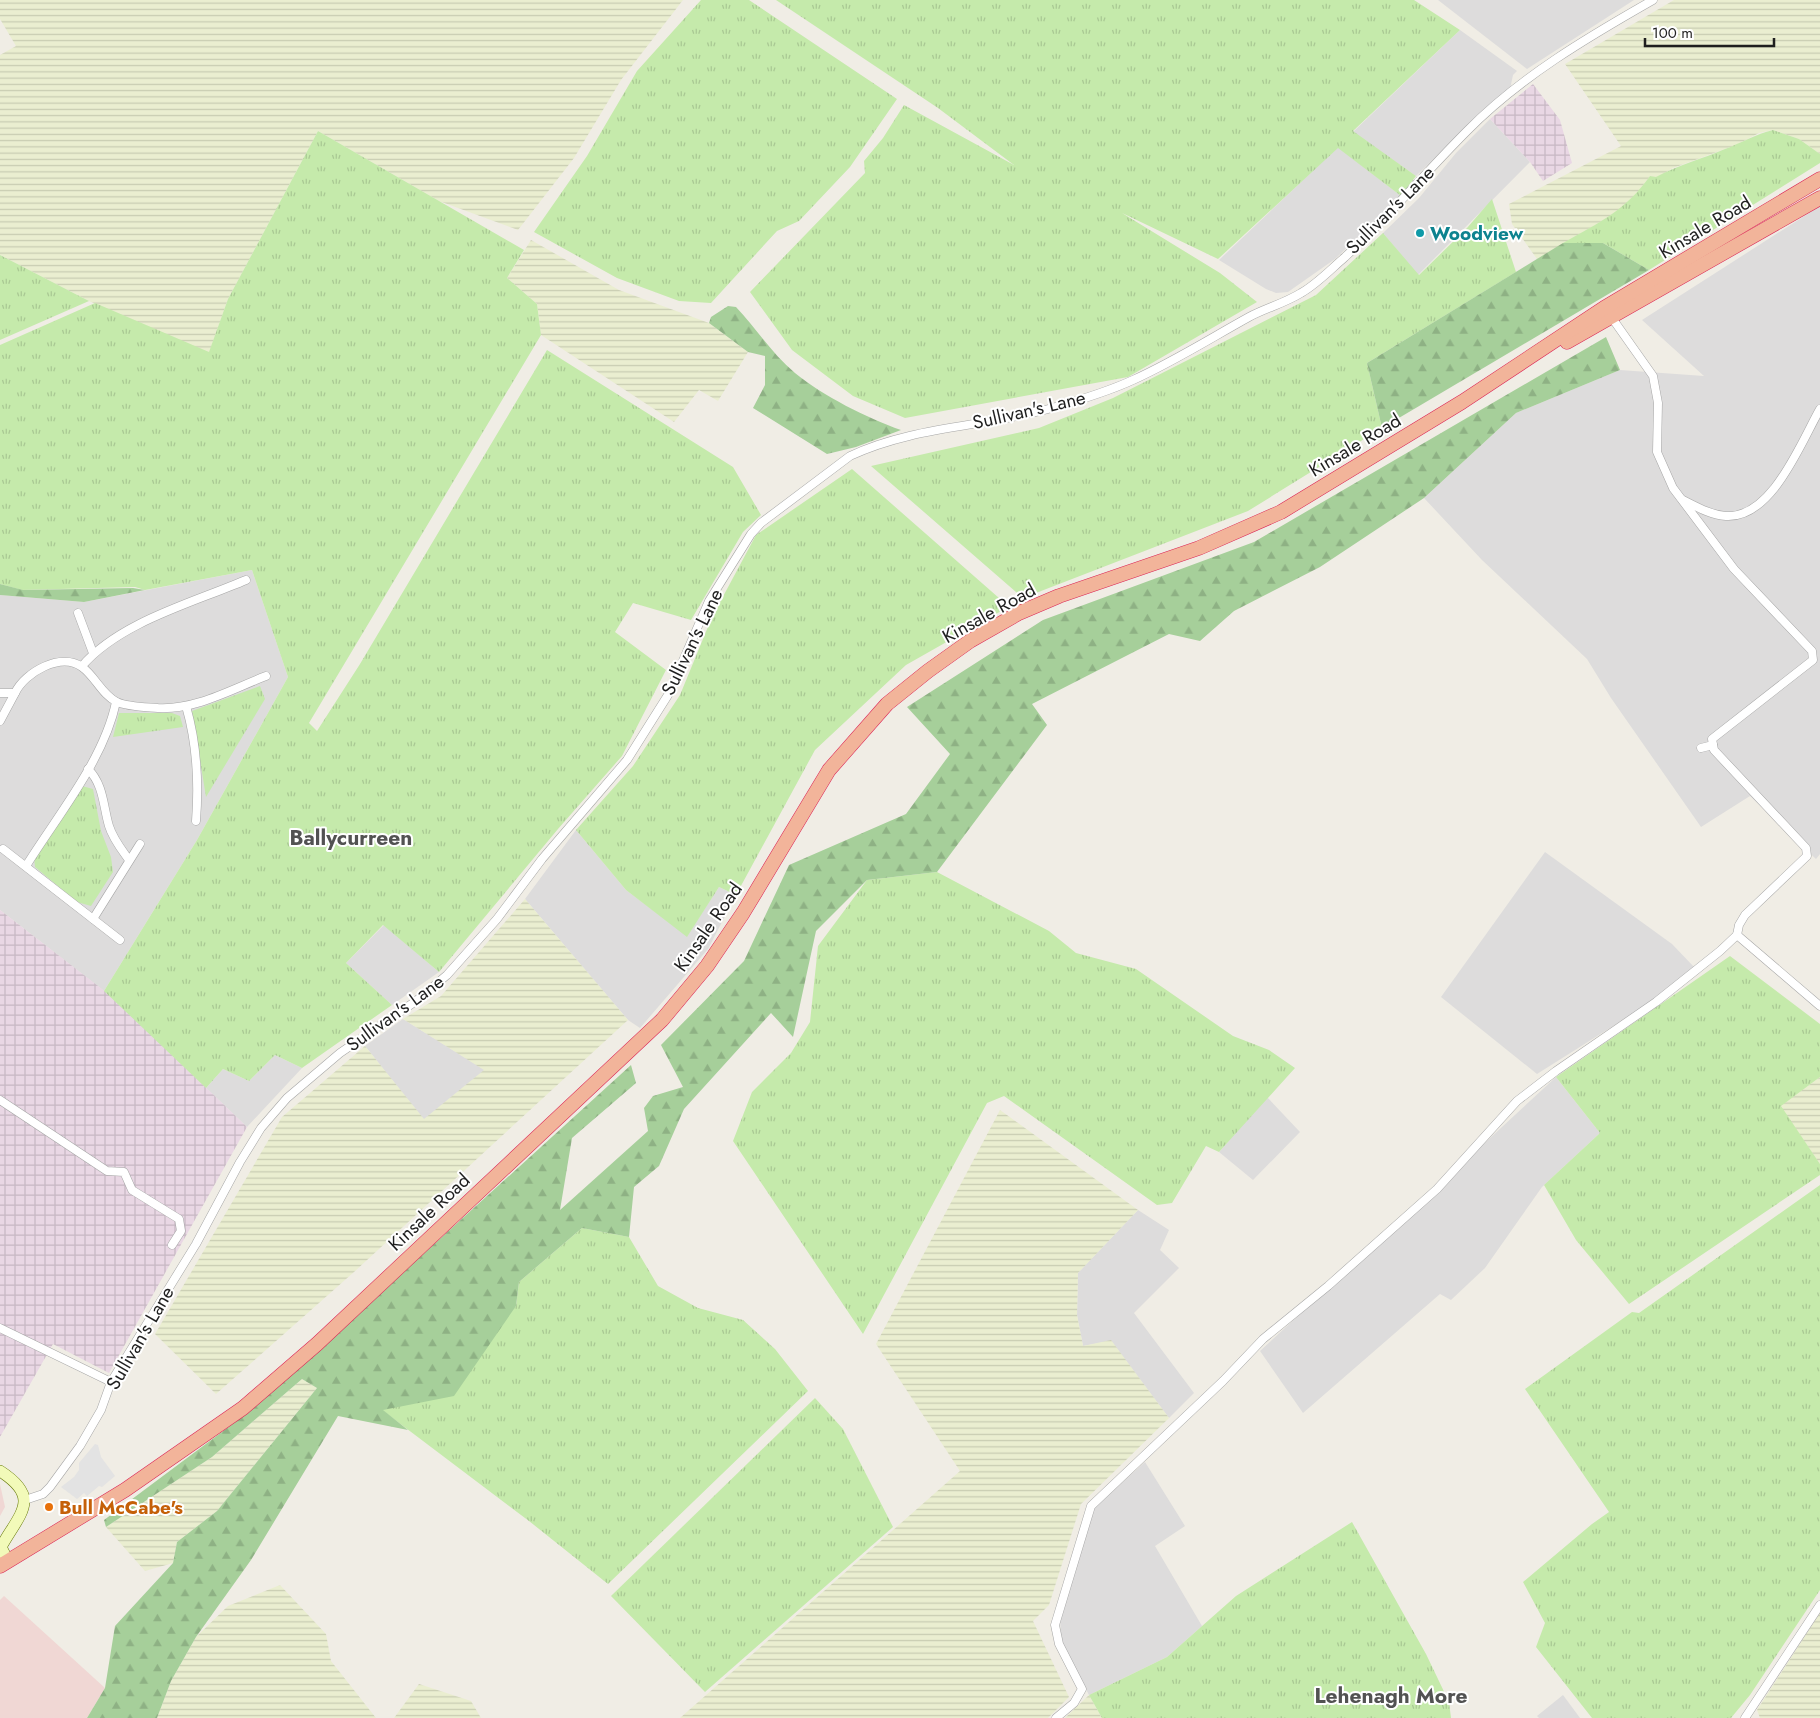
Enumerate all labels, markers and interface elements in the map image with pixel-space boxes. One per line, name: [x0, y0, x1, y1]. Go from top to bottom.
scale bar: [1645, 15, 1774, 47]
text: 100 m: [1652, 22, 1693, 44]
street label: Sullivan's Lane: [1340, 160, 1440, 260]
street label: Kinsale Road: [1654, 189, 1756, 265]
place label: Woodview: [1430, 220, 1524, 247]
marker: Woodview: [1414, 227, 1426, 239]
street label: Sullivan's Lane: [970, 384, 1088, 436]
street label: Kinsale Road: [1304, 407, 1406, 483]
street label: Kinsale Road: [937, 576, 1041, 650]
street label: Sullivan's Lane: [655, 584, 729, 700]
district label: Ballycurreen: [290, 823, 412, 853]
street label: Kinsale Road: [667, 877, 749, 977]
street label: Sullivan's Lane: [340, 968, 450, 1058]
street label: Kinsale Road: [382, 1167, 476, 1257]
street label: Sullivan's Lane: [99, 1281, 181, 1395]
place label: Bull McCabe's: [59, 1494, 183, 1521]
marker: Bull McCabe's: [43, 1501, 55, 1513]
district label: Lehenagh More: [1314, 1681, 1468, 1711]

